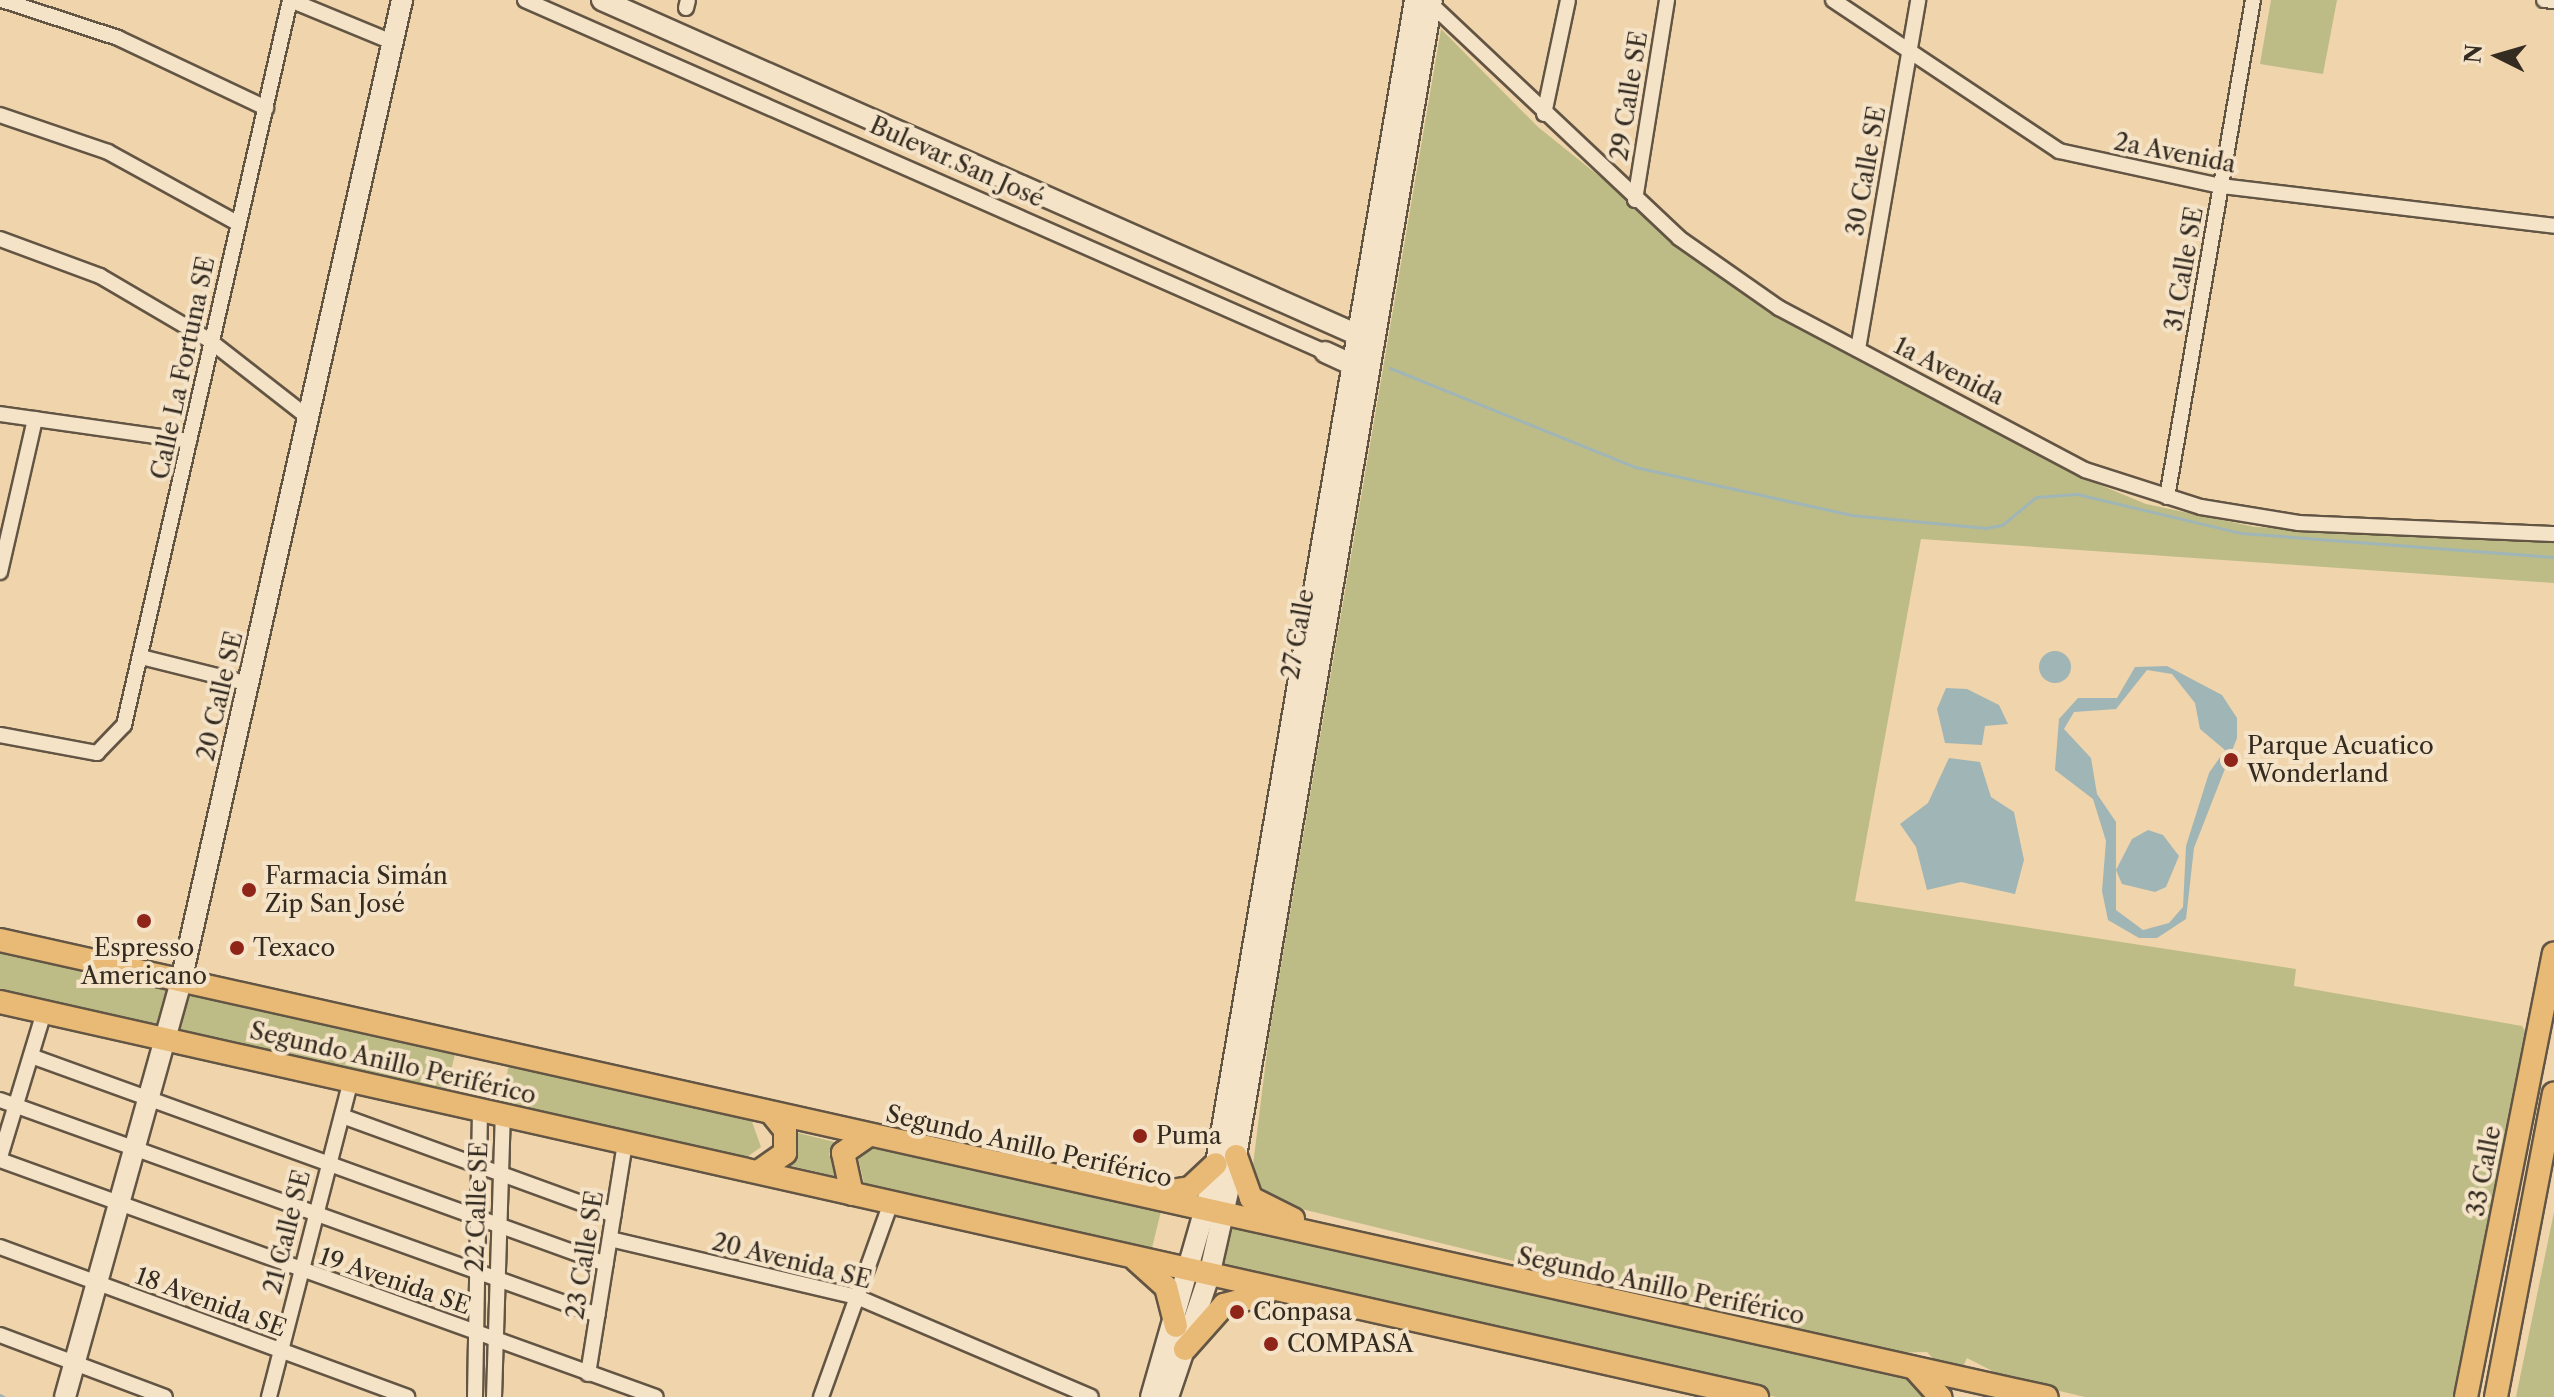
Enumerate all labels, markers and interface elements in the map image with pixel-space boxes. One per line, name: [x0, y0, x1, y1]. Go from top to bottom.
north arrow: [2458, 16, 2538, 96]
street label: 29 Calle SE: [1605, 29, 1653, 163]
text: N: [2459, 43, 2488, 65]
street label: 30 Calle SE: [1840, 104, 1892, 238]
street label: Bulevar San José: [865, 111, 1049, 213]
street label: 2a Avenida: [2111, 127, 2239, 179]
street label: 31 Calle SE: [2159, 205, 2209, 333]
street label: Calle La Fortuna SE: [145, 254, 221, 482]
street label: 1a Avenida: [1889, 331, 2009, 411]
street label: 27 Calle: [1276, 587, 1320, 681]
street label: 20 Calle SE: [191, 629, 249, 763]
place label: Parque Acuatico Wonderland: [2247, 732, 2435, 788]
marker: Parque Acuatico Wonderland: [2222, 751, 2240, 769]
place label: Farmacia Simán Zip San José: [265, 862, 448, 918]
marker: Farmacia Simán Zip San José: [240, 881, 258, 899]
marker: Espresso Americano: [135, 912, 153, 930]
place label: Espresso Americano: [81, 934, 207, 990]
place label: Texaco: [253, 934, 335, 962]
marker: Texaco: [228, 939, 246, 957]
street label: Segundo Anillo Periférico: [247, 1016, 539, 1110]
street label: Segundo Anillo Periférico: [883, 1099, 1175, 1193]
place label: Puma: [1156, 1122, 1222, 1150]
street label: 33 Calle: [2461, 1123, 2507, 1219]
marker: Puma: [1131, 1127, 1149, 1145]
street label: 22 Calle SE: [460, 1141, 494, 1273]
street label: 21 Calle SE: [258, 1167, 316, 1297]
street label: 23 Calle SE: [561, 1189, 609, 1321]
street label: 20 Avenida SE: [709, 1227, 875, 1295]
street label: 19 Avenida SE: [315, 1241, 475, 1321]
street label: Segundo Anillo Periférico: [1514, 1241, 1808, 1331]
street label: 18 Avenida SE: [131, 1261, 291, 1343]
place label: Conpasa: [1253, 1298, 1352, 1326]
marker: Conpasa: [1228, 1303, 1246, 1321]
place label: COMPASA: [1287, 1330, 1414, 1358]
marker: COMPASA: [1262, 1335, 1280, 1353]

